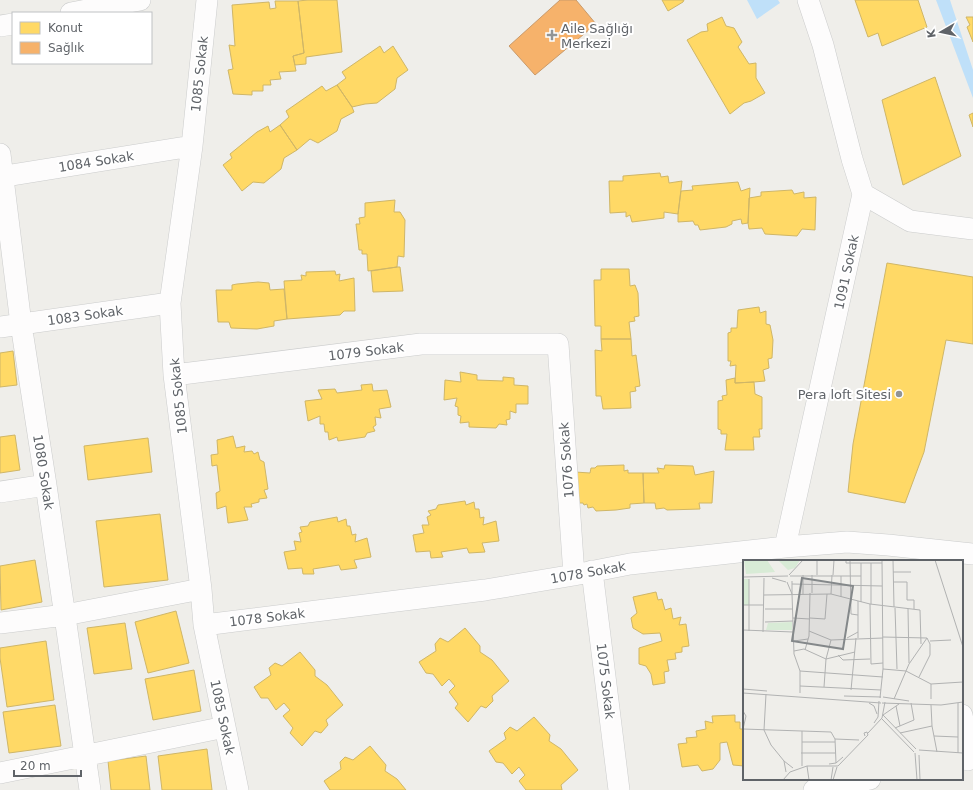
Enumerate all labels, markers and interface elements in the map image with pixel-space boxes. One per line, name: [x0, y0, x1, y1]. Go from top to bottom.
legend: [12, 12, 152, 64]
north arrow: [921, 12, 961, 52]
text: Konut: [48, 21, 83, 35]
place label: Aile Sağlığı Merkezi: [561, 21, 633, 51]
text: K: [924, 28, 939, 39]
marker: Aile Sağlığı Merkezi: [546, 29, 558, 41]
street label: 1085 Sokak: [188, 35, 211, 113]
text: Sağlık: [48, 41, 84, 55]
street label: 1084 Sokak: [57, 148, 135, 175]
street label: 1091 Sokak: [831, 233, 862, 311]
street label: 1083 Sokak: [46, 303, 124, 328]
street label: 1079 Sokak: [327, 339, 405, 364]
street label: 1085 Sokak: [167, 357, 190, 435]
place label: Pera loft Sitesi: [798, 387, 891, 402]
marker: Pera loft Sitesi: [894, 389, 904, 399]
street label: 1076 Sokak: [556, 421, 577, 499]
street label: 1080 Sokak: [30, 433, 57, 511]
street label: 1078 Sokak: [549, 558, 627, 586]
inset map: [743, 560, 963, 780]
street label: 1078 Sokak: [228, 605, 306, 630]
street label: 1075 Sokak: [593, 642, 618, 720]
street label: 1085 Sokak: [207, 678, 238, 756]
scale bar: [14, 752, 81, 778]
text: 20 m: [20, 759, 51, 773]

